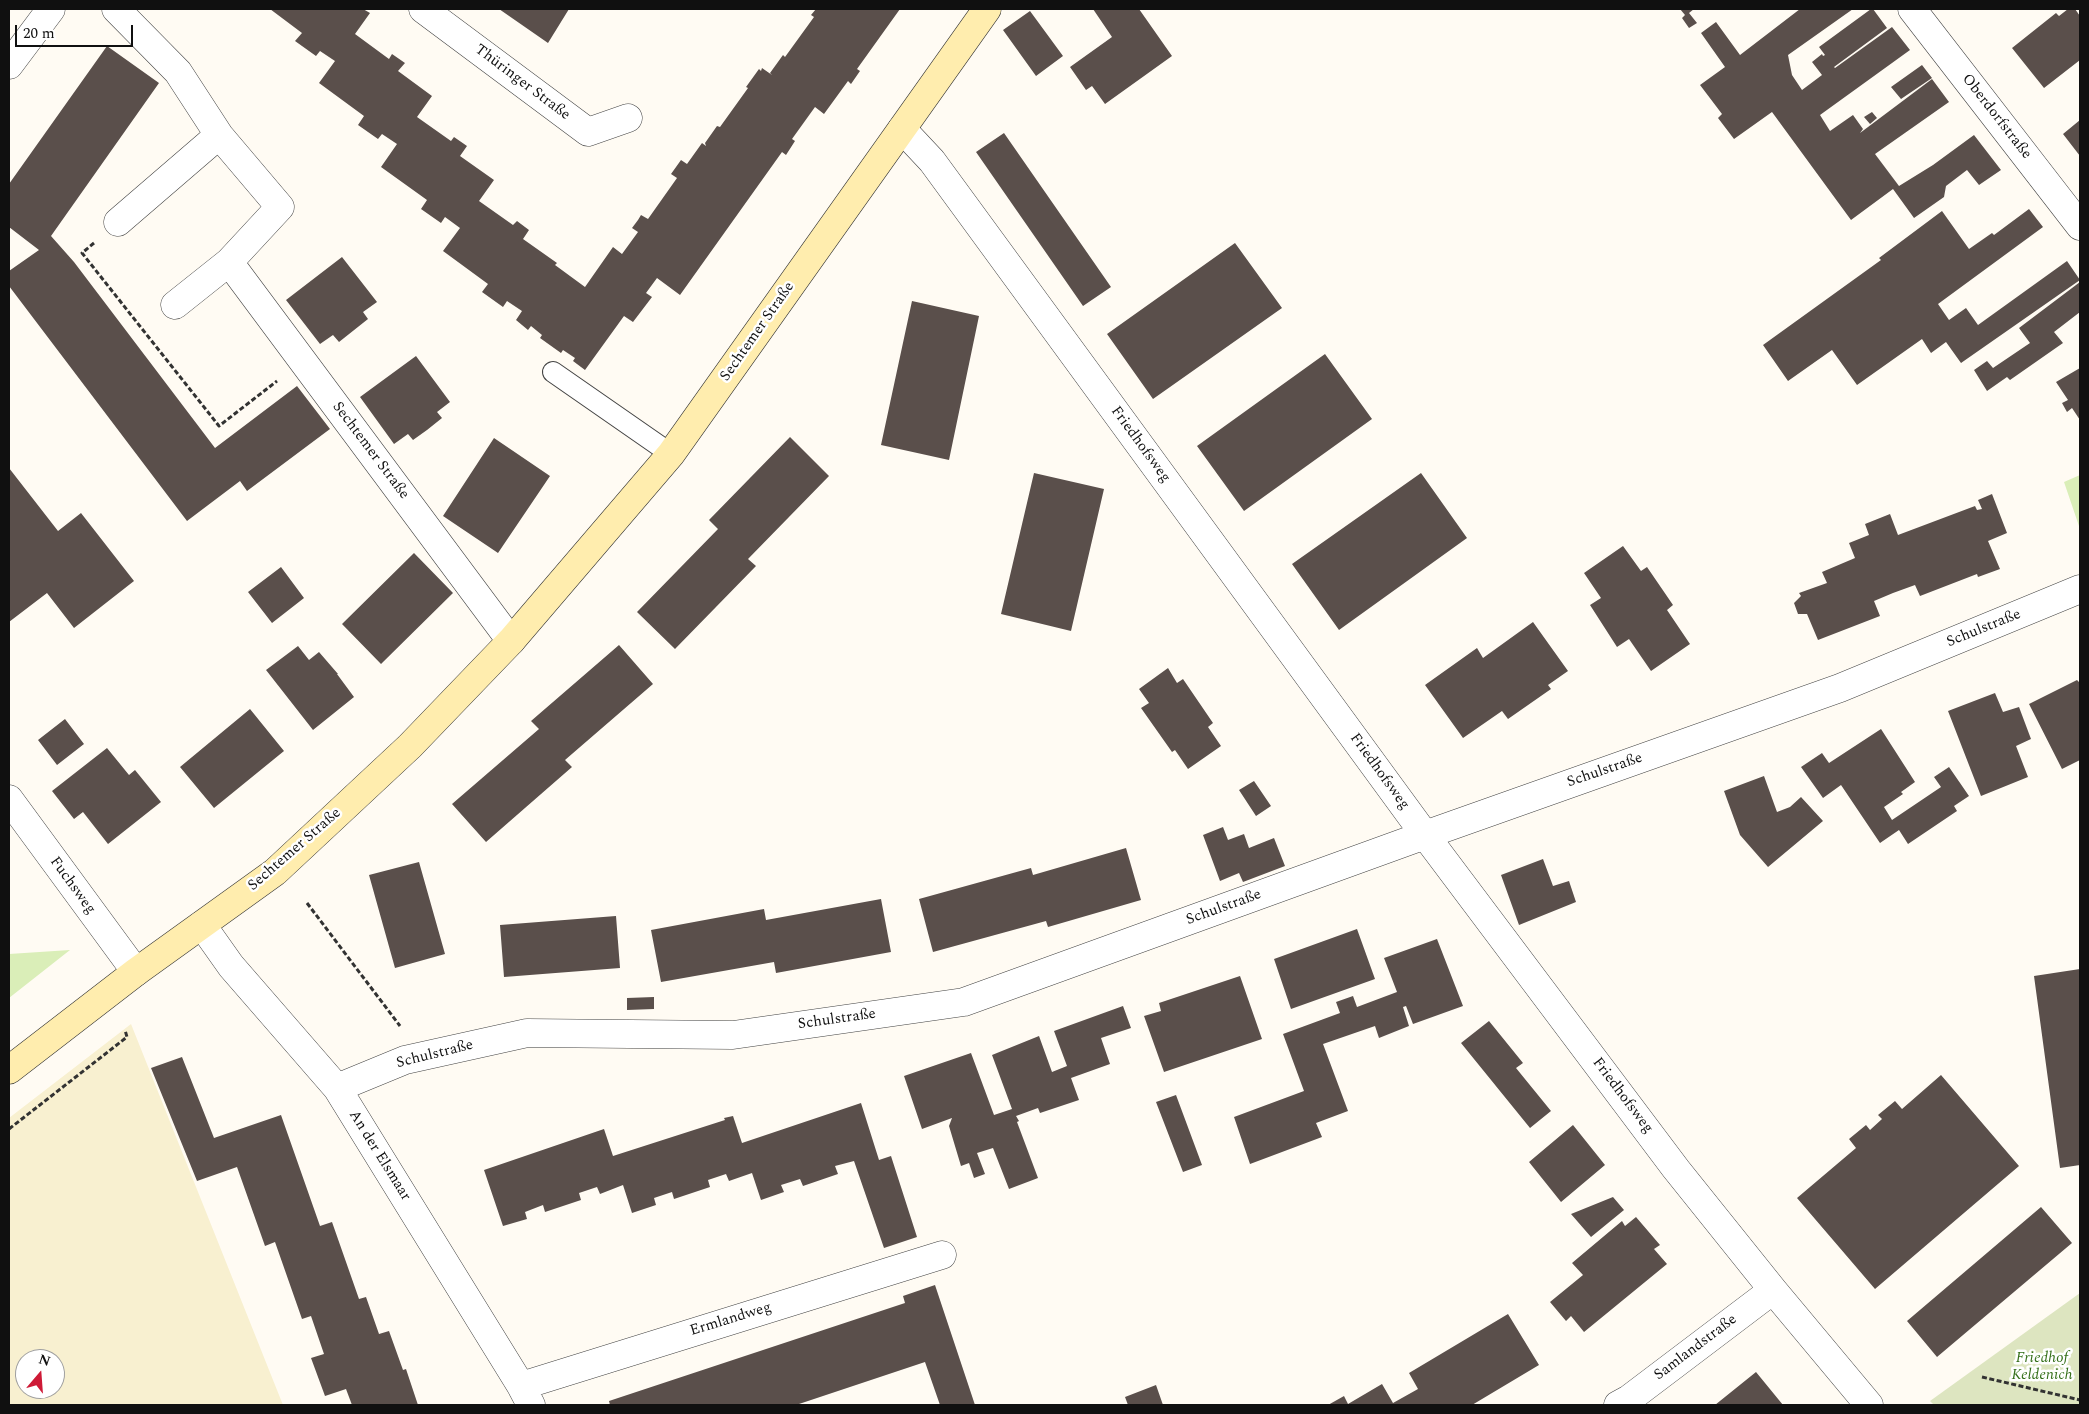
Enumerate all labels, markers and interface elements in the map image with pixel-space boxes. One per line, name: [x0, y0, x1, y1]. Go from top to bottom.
scale bar: [18, 15, 135, 47]
text: 20 m: [23, 22, 55, 45]
street label: Thüringer Straße: [471, 41, 573, 125]
street label: Oberdorfstraße: [1957, 71, 2035, 163]
street label: Sechtemer Straße: [717, 279, 799, 385]
street label: Sechtemer Straße: [328, 399, 412, 503]
street label: Friedhofsweg: [1106, 403, 1174, 487]
street label: Schulstraße: [1944, 606, 2024, 652]
street label: Friedhofsweg: [1345, 730, 1413, 814]
street label: Schulstraße: [1565, 750, 1645, 792]
street label: Sechtemer Straße: [245, 805, 345, 895]
street label: Fuchsweg: [45, 854, 99, 918]
street label: Schulstraße: [1184, 886, 1264, 930]
street label: Schulstraße: [797, 1006, 877, 1034]
street label: Schulstraße: [395, 1037, 475, 1073]
street label: Friedhofsweg: [1588, 1055, 1656, 1137]
street label: An der Elsmaar: [344, 1107, 414, 1205]
street label: Ermlandweg: [688, 1299, 774, 1341]
street label: Samlandstraße: [1651, 1311, 1741, 1385]
text: N: [36, 1348, 53, 1372]
north arrow: [15, 1349, 65, 1399]
park label: Friedhof Keldenich: [2012, 1350, 2072, 1385]

